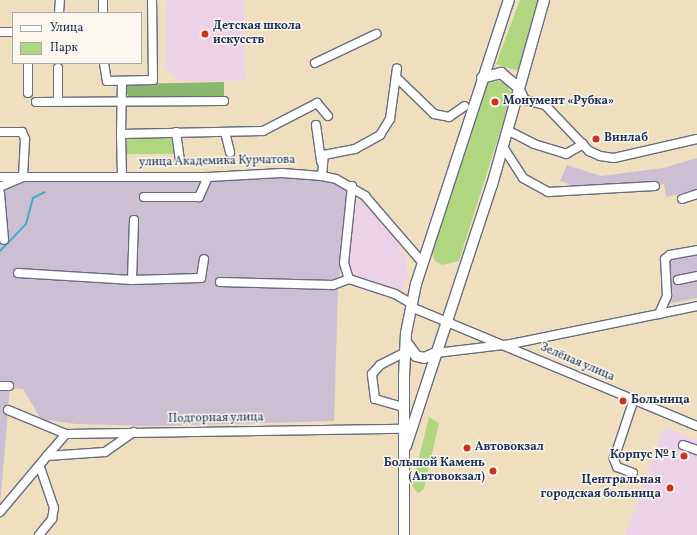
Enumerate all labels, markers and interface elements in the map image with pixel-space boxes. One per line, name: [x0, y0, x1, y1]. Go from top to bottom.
legend: [12, 12, 142, 64]
text: Улица: [50, 20, 83, 36]
place label: Детская школа искусств: [213, 20, 301, 48]
marker: Детская школа искусств: [200, 29, 210, 39]
text: Парк: [50, 40, 78, 56]
place label: Монумент «Рубка»: [503, 95, 614, 109]
marker: Монумент «Рубка»: [490, 97, 500, 107]
place label: Винлаб: [604, 132, 648, 146]
marker: Винлаб: [591, 134, 601, 144]
street label: улица Академика Курчатова: [139, 153, 295, 171]
street label: Зелёная улица: [537, 341, 617, 385]
place label: Больница: [631, 394, 690, 408]
marker: Больница: [618, 396, 628, 406]
street label: Подгорная улица: [168, 411, 264, 427]
place label: Автовокзал: [475, 441, 544, 455]
marker: Автовокзал: [462, 443, 472, 453]
place label: Корпус № 1: [610, 449, 676, 463]
marker: Корпус № 1: [679, 451, 689, 461]
place label: Большой Камень (Автовокзал): [384, 457, 485, 485]
marker: Большой Камень (Автовокзал): [488, 466, 498, 476]
place label: Центральная городская больница: [541, 474, 661, 502]
marker: Центральная городская больница: [664, 482, 676, 494]

